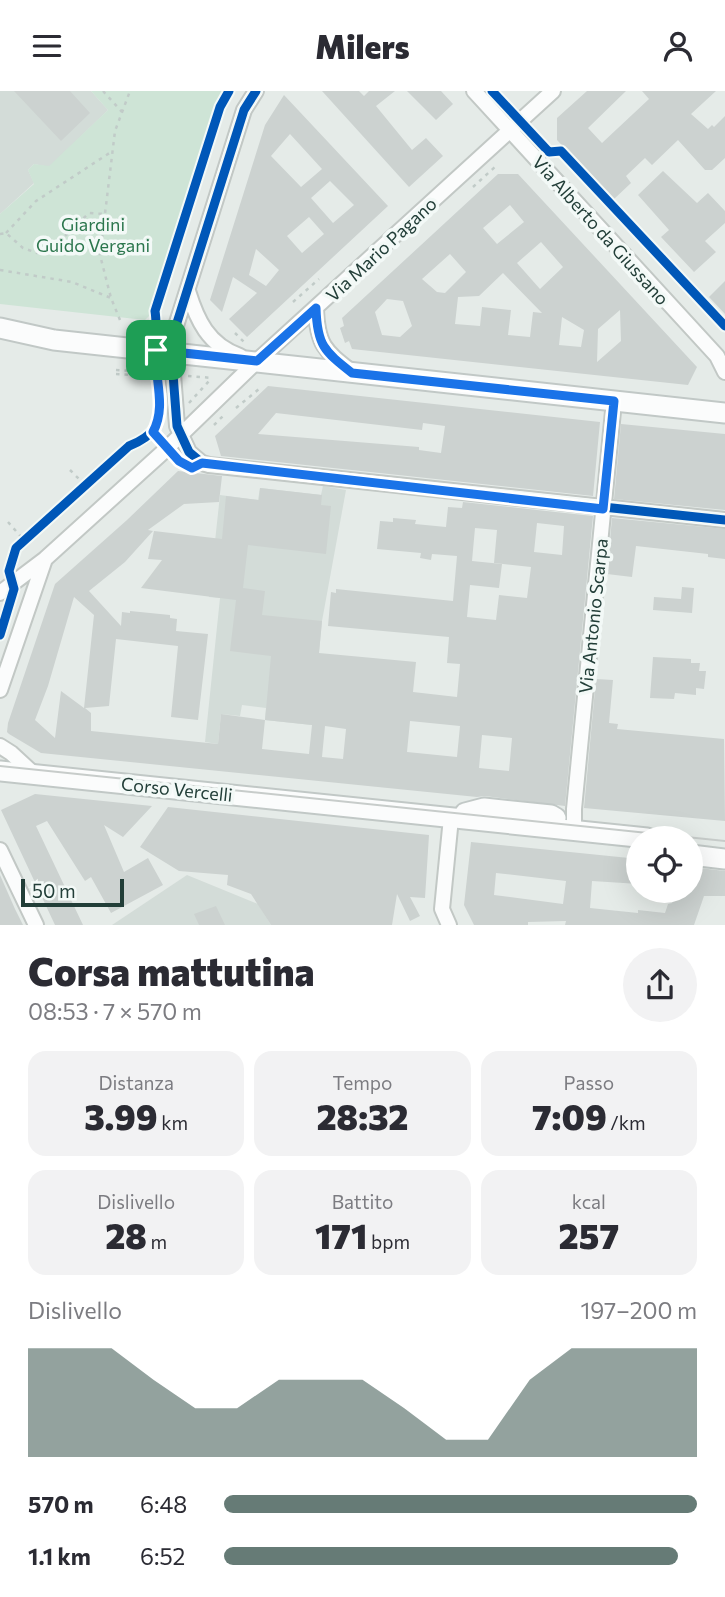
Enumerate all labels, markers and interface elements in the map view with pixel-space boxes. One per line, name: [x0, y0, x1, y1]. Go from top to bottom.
text: Milers: [315, 26, 410, 66]
icon: menu: [28, 27, 66, 65]
icon: person: [659, 27, 697, 65]
street label: Via Alberto da Giussano: [528, 151, 674, 309]
street label: Via Mario Pagano: [321, 192, 441, 306]
park label: Giardini Guido Vergani: [36, 213, 150, 256]
pin: [126, 320, 186, 380]
icon: arrive: [137, 331, 175, 369]
street label: Via Antonio Scarpa: [574, 537, 612, 695]
street label: Corso Vercelli: [120, 772, 234, 806]
map controls: [626, 826, 703, 903]
button: locate: [626, 826, 703, 903]
scale bar: [21, 876, 124, 908]
text: 50 m: [32, 879, 76, 902]
text: Corsa mattutina: [28, 947, 315, 994]
button: share: [623, 948, 697, 1022]
text: 08:53 · 7 × 570 m: [28, 997, 202, 1025]
text: Distanza: [98, 1071, 174, 1094]
text: Tempo: [333, 1071, 392, 1094]
text: Passo: [564, 1071, 614, 1094]
text: 3.99: [84, 1094, 158, 1137]
text: 28:32: [316, 1094, 409, 1137]
text: 7:09: [532, 1094, 607, 1137]
text: km: [158, 1111, 188, 1134]
text: /km: [607, 1111, 646, 1134]
text: Dislivello: [97, 1190, 175, 1213]
text: Battito: [332, 1190, 393, 1213]
text: kcal: [572, 1190, 606, 1213]
text: 28: [105, 1213, 147, 1256]
text: 171: [315, 1213, 367, 1256]
text: 257: [559, 1213, 619, 1256]
text: m: [147, 1230, 167, 1253]
text: bpm: [367, 1230, 410, 1253]
text: Dislivello: [28, 1296, 122, 1324]
text: 197–200 m: [580, 1296, 697, 1324]
text: 570 m: [28, 1490, 94, 1518]
text: 6:48: [140, 1490, 187, 1518]
text: 1.1 km: [28, 1542, 91, 1570]
text: 6:52: [140, 1542, 185, 1570]

